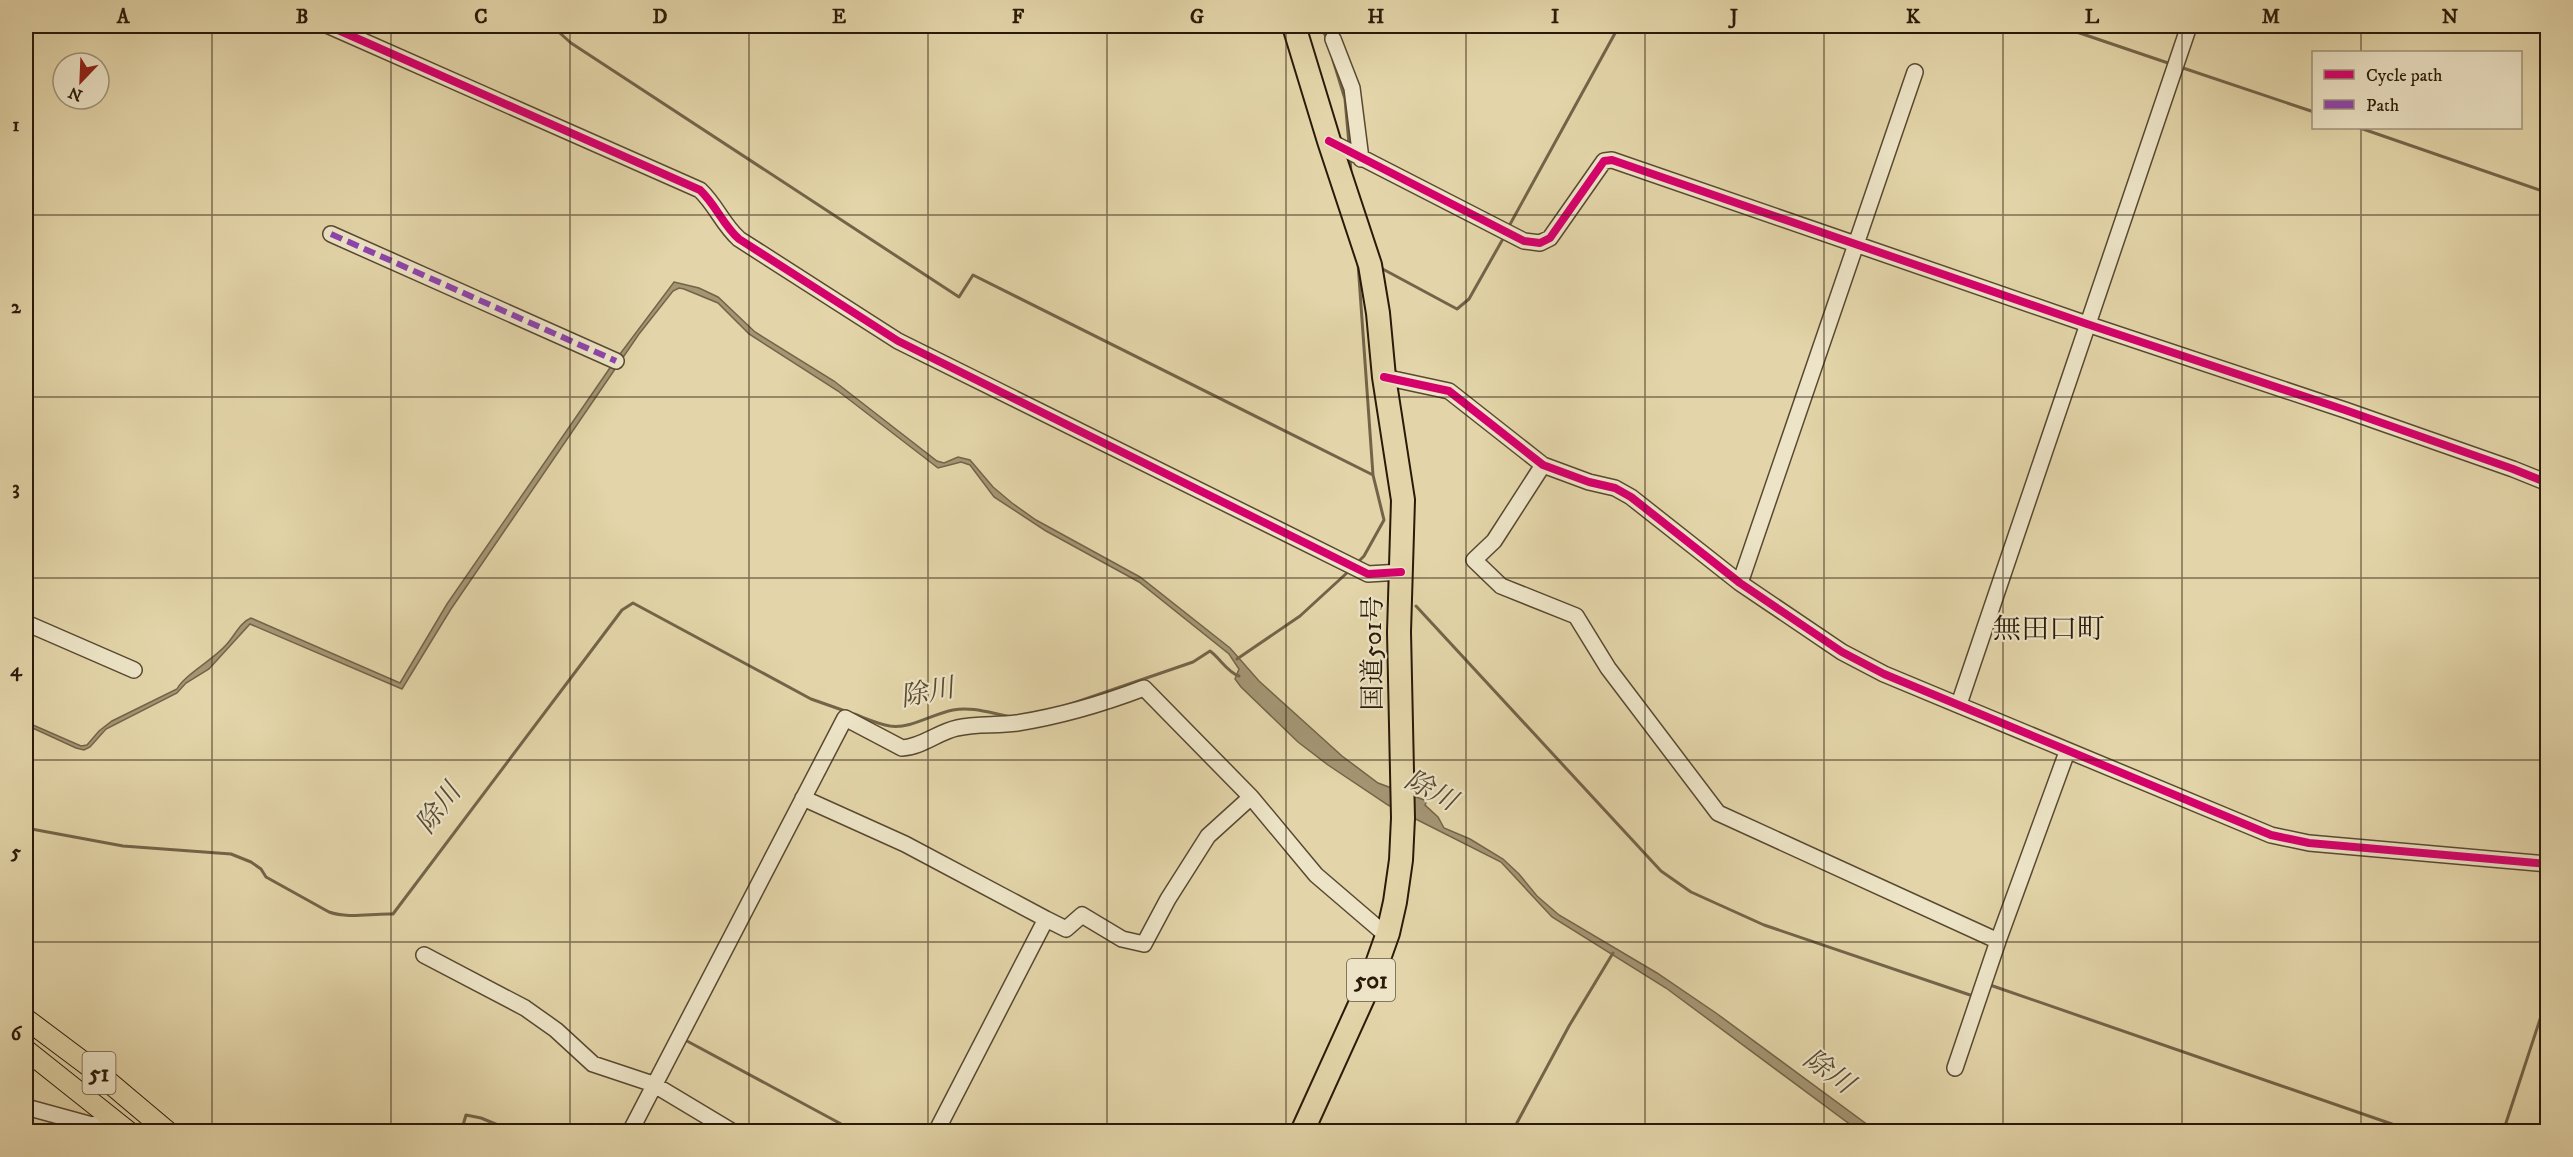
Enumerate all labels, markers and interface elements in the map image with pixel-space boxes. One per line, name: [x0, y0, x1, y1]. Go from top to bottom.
text: A: [116, 5, 131, 30]
text: B: [296, 5, 308, 30]
text: C: [474, 5, 488, 30]
text: D: [653, 5, 668, 30]
text: E: [832, 5, 846, 30]
text: F: [1012, 5, 1025, 30]
text: G: [1190, 5, 1204, 30]
text: H: [1368, 5, 1385, 30]
text: I: [1551, 5, 1559, 30]
text: J: [1728, 5, 1738, 30]
text: K: [1906, 5, 1921, 30]
text: L: [2085, 5, 2100, 30]
text: M: [2262, 5, 2280, 30]
text: N: [2442, 5, 2459, 30]
north arrow: [51, 51, 111, 111]
legend: [2312, 51, 2522, 129]
text: Cycle path: [2366, 65, 2443, 87]
text: N: [66, 82, 85, 106]
text: Path: [2366, 95, 2400, 117]
text: 1: [12, 113, 20, 138]
text: 2: [11, 295, 22, 320]
text: 3: [12, 476, 20, 501]
street label: 国道501号: [1357, 596, 1390, 710]
district label: 無田口町: [1993, 612, 2105, 647]
text: 4: [10, 658, 23, 683]
water label: 除川: [897, 671, 960, 715]
water label: 除川: [1399, 763, 1465, 820]
water label: 除川: [409, 774, 470, 840]
text: 5: [10, 840, 21, 865]
road number: 501: [1347, 959, 1395, 1001]
text: 6: [11, 1022, 23, 1047]
water label: 除川: [1797, 1042, 1863, 1103]
road number: 51: [82, 1052, 116, 1094]

